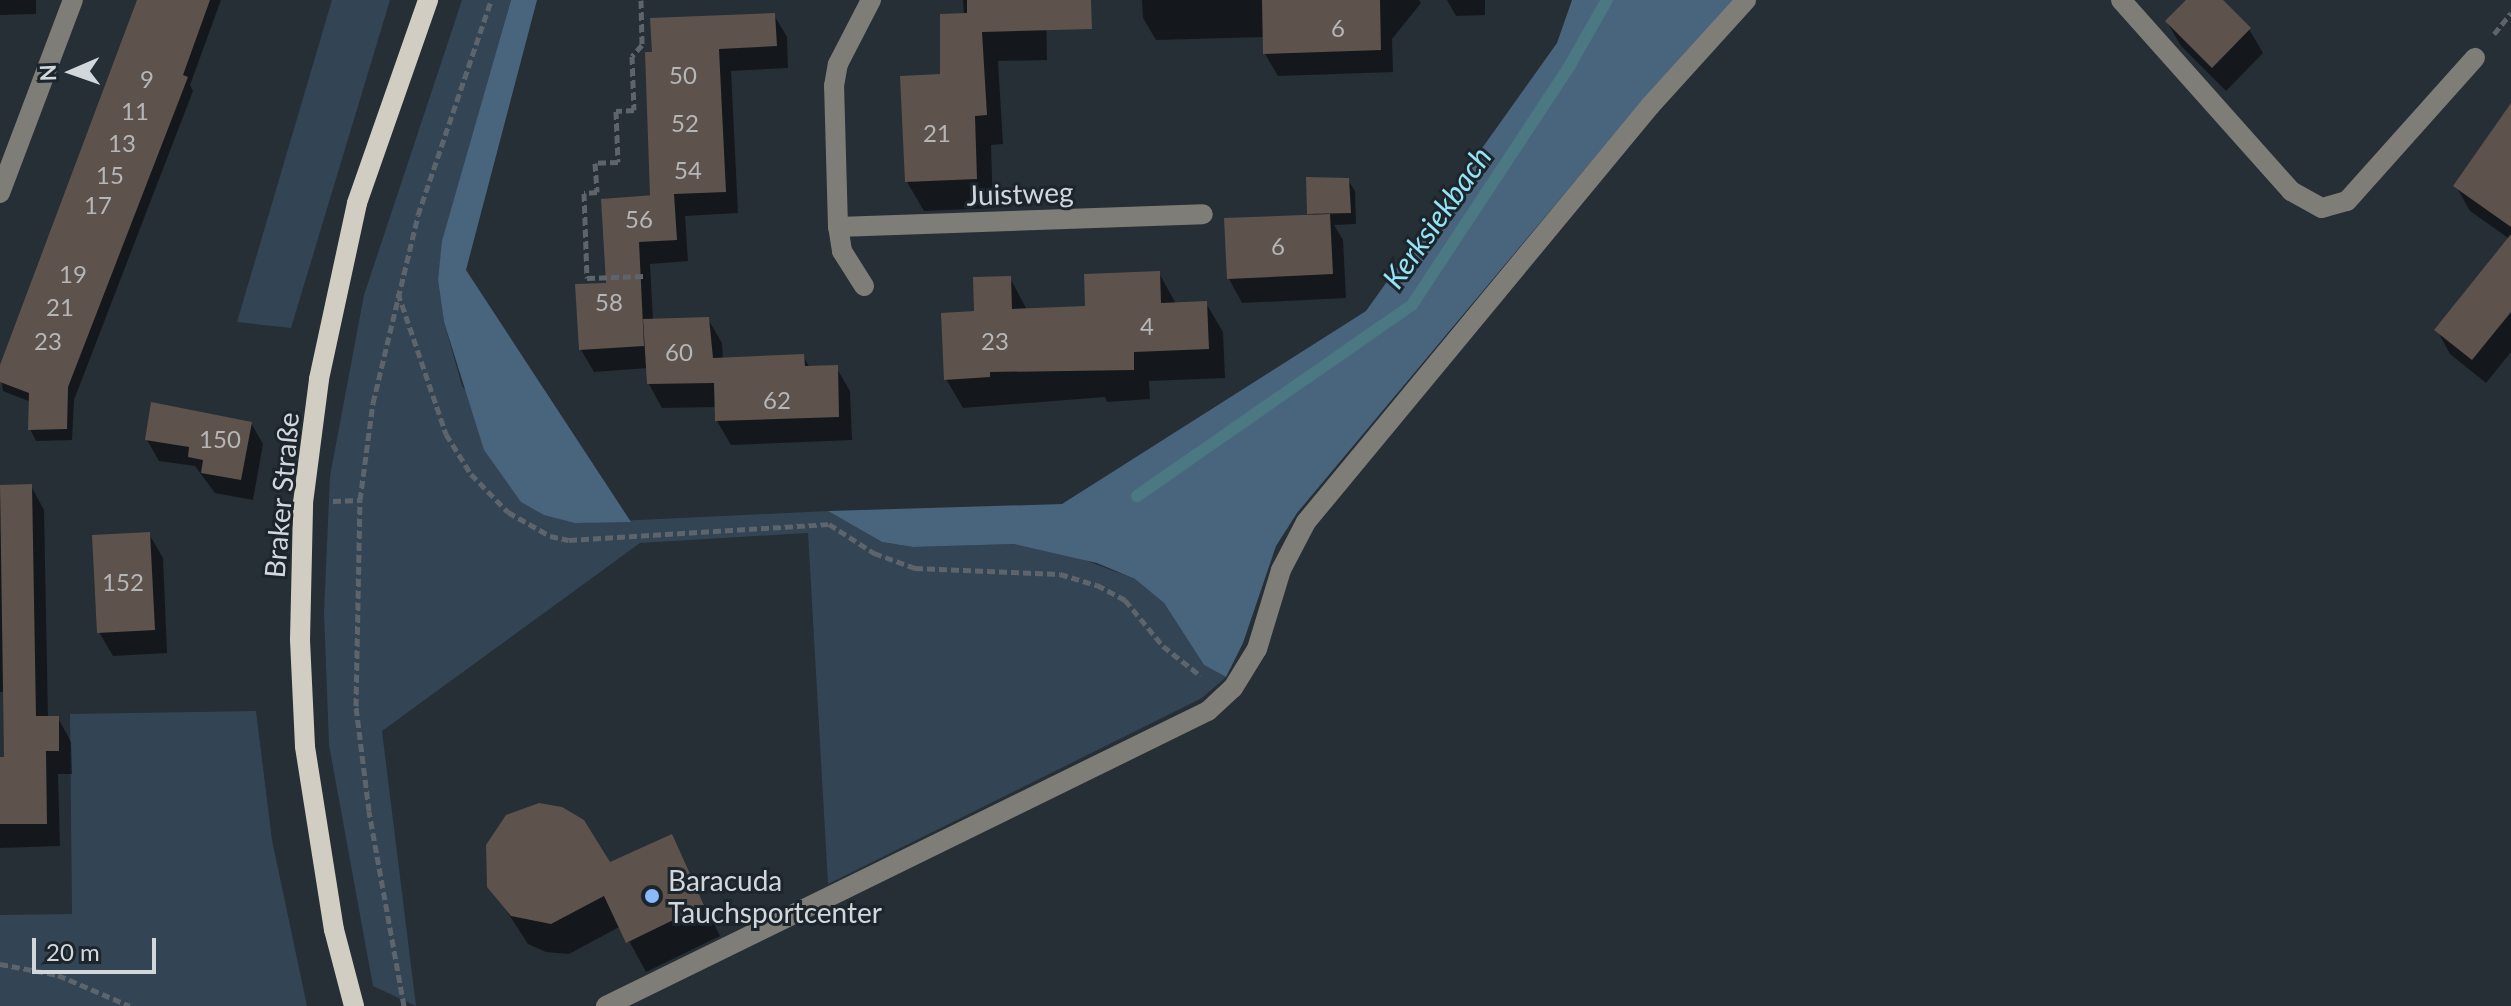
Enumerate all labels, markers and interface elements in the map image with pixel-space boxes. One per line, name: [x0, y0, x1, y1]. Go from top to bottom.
house number: 6: [1331, 14, 1345, 42]
north arrow: [32, 32, 112, 112]
house number: 50: [669, 61, 697, 89]
text: N: [34, 64, 61, 82]
house number: 9: [140, 65, 154, 93]
house number: 11: [121, 97, 149, 125]
house number: 52: [671, 109, 699, 137]
house number: 21: [923, 119, 951, 147]
house number: 13: [108, 129, 136, 157]
water label: Kerksiekbach: [1374, 139, 1498, 295]
house number: 54: [674, 156, 702, 184]
house number: 15: [96, 161, 124, 189]
street label: Juistweg: [966, 174, 1074, 212]
house number: 17: [84, 191, 112, 219]
house number: 56: [625, 205, 653, 233]
house number: 6: [1271, 232, 1285, 260]
house number: 19: [59, 260, 87, 288]
house number: 58: [595, 288, 623, 316]
house number: 21: [46, 293, 74, 321]
house number: 4: [1140, 312, 1154, 340]
house number: 23: [34, 327, 62, 355]
house number: 23: [981, 327, 1009, 355]
house number: 60: [665, 338, 693, 366]
house number: 62: [763, 386, 791, 414]
street label: Braker Straße: [257, 410, 305, 580]
house number: 150: [199, 425, 241, 453]
house number: 152: [102, 568, 144, 596]
place label: Baracuda Tauchsportcenter: [668, 863, 882, 929]
marker: Baracuda Tauchsportcenter: [643, 887, 661, 905]
scale bar: [36, 922, 160, 972]
text: 20 m: [46, 937, 100, 966]

